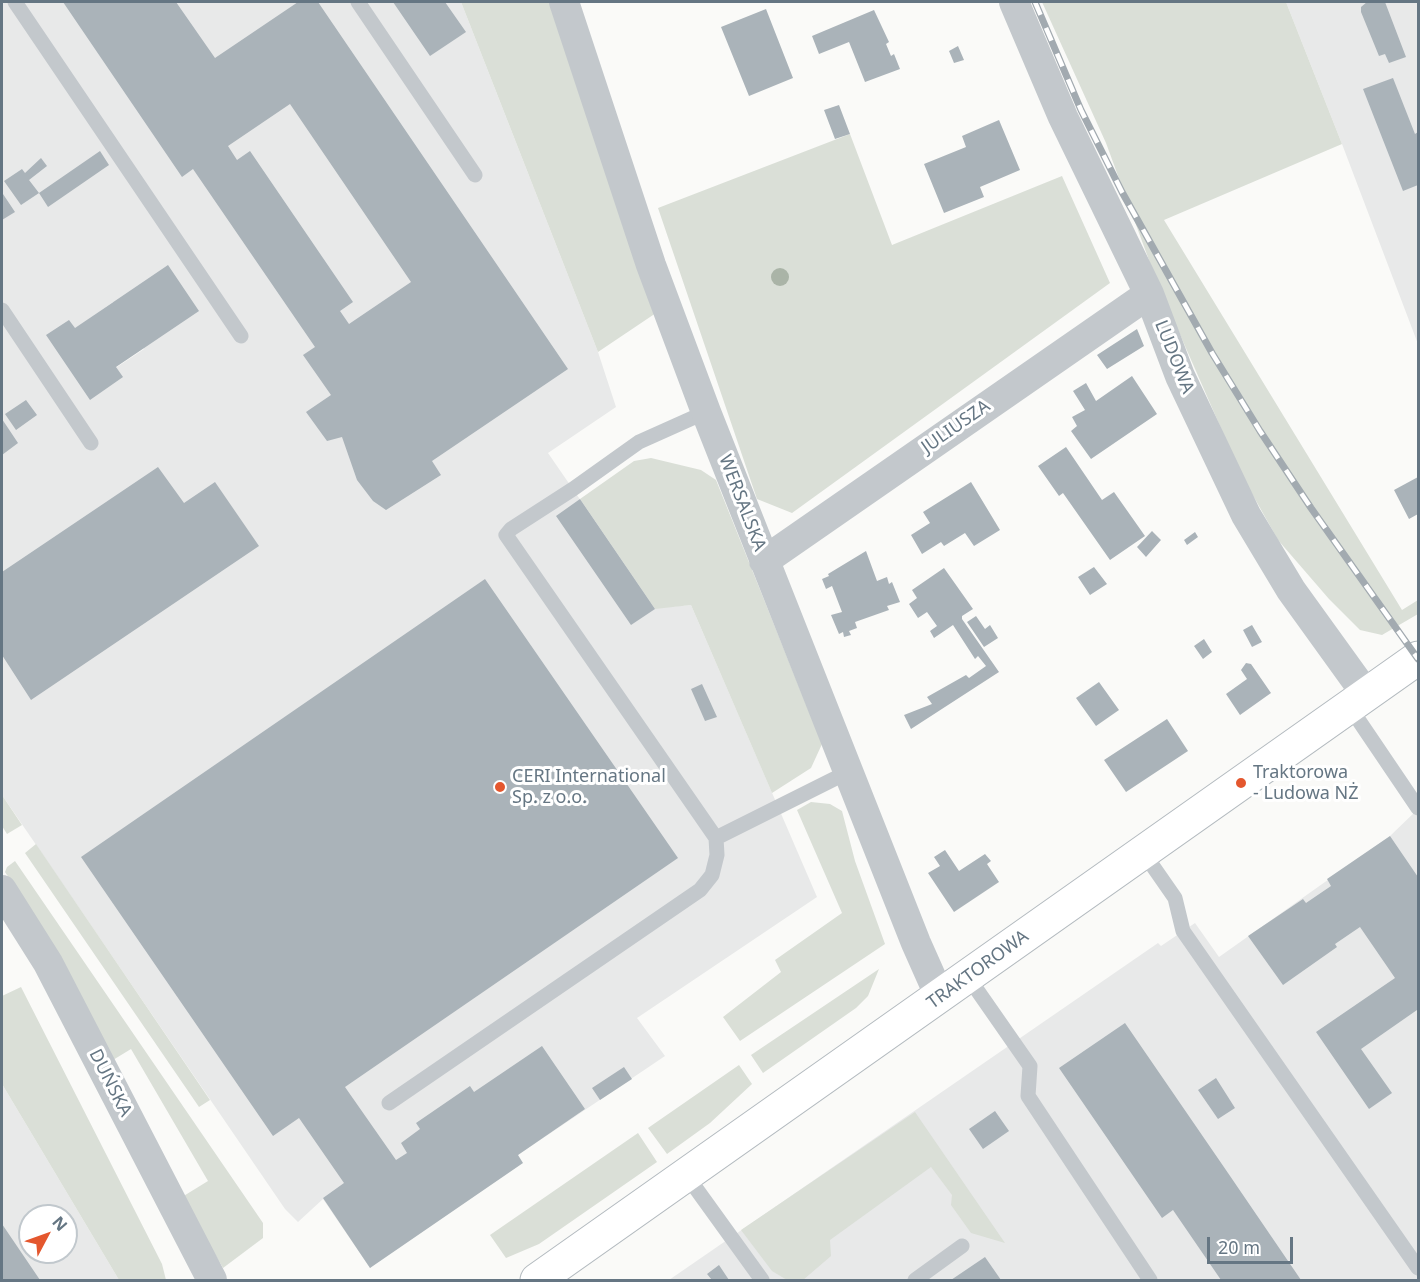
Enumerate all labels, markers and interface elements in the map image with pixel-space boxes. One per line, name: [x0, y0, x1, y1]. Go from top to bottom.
street label: LUDOWA: [1150, 317, 1198, 397]
street label: JULIUSZA: [918, 396, 994, 458]
street label: WERSALSKA: [714, 452, 770, 554]
place label: Traktorowa - Ludowa NŻ: [1253, 762, 1359, 804]
place label: CERI International Sp. z o.o.: [512, 766, 666, 808]
marker: Traktorowa - Ludowa NŻ: [1234, 776, 1248, 790]
marker: CERI International Sp. z o.o.: [493, 780, 507, 794]
street label: TRAKTOROWA: [923, 926, 1033, 1014]
street label: DUŃSKA: [84, 1046, 136, 1120]
north arrow: [18, 1204, 78, 1264]
text: N: [47, 1211, 73, 1236]
scale bar: [1210, 1225, 1296, 1263]
text: 20 m: [1218, 1235, 1260, 1259]

